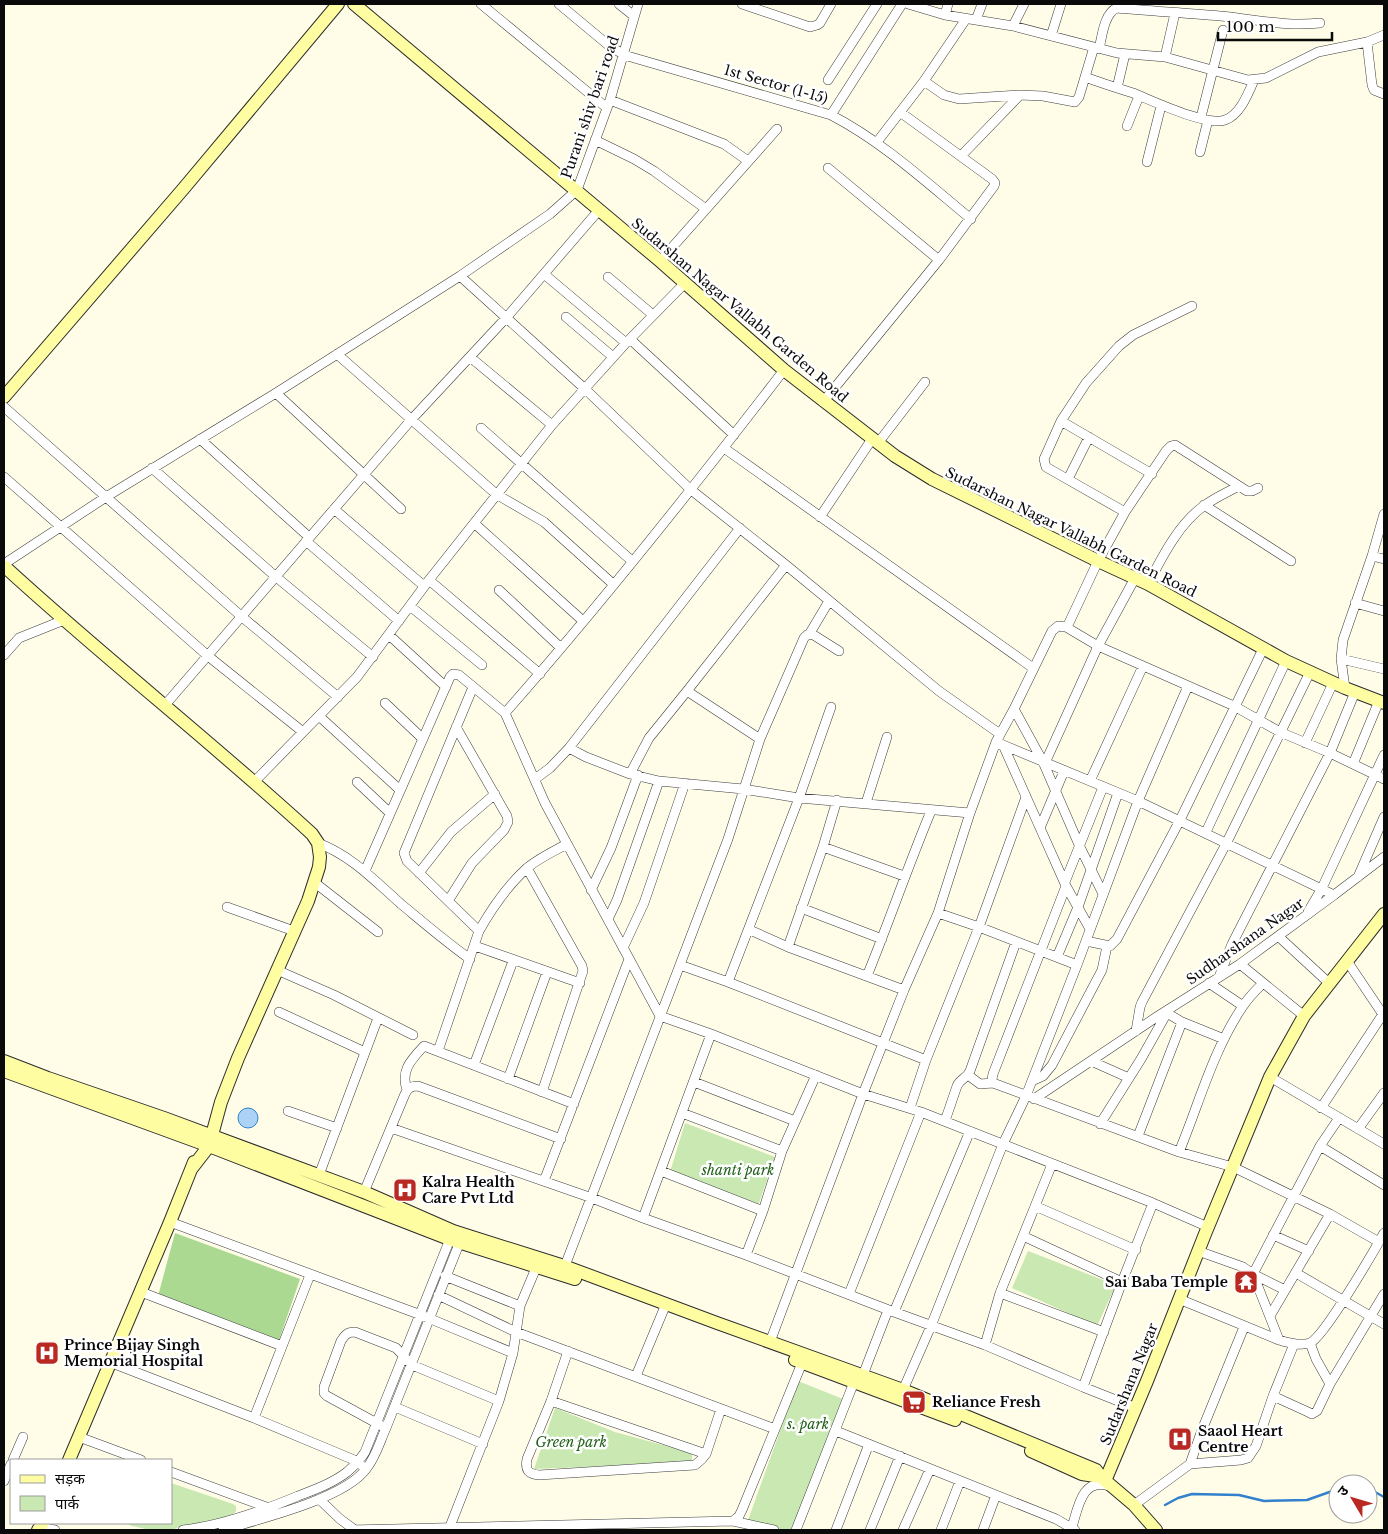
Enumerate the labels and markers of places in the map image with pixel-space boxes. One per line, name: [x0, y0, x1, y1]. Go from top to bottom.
place label: Kalra Health Care Pvt Ltd: [422, 1173, 515, 1207]
hospital icon: Kalra Health Care Pvt Ltd: [392, 1177, 418, 1203]
temple icon: Sai Baba Temple: [1233, 1269, 1259, 1295]
place label: Sai Baba Temple: [1105, 1273, 1228, 1291]
place label: Prince Bijay Singh Memorial Hospital: [64, 1336, 203, 1370]
hospital icon: Prince Bijay Singh Memorial Hospital: [34, 1340, 60, 1366]
supermarket icon: Reliance Fresh: [901, 1389, 927, 1415]
place label: Reliance Fresh: [932, 1393, 1041, 1411]
place label: Saaol Heart Centre: [1198, 1422, 1283, 1456]
hospital icon: Saaol Heart Centre: [1167, 1426, 1193, 1452]

